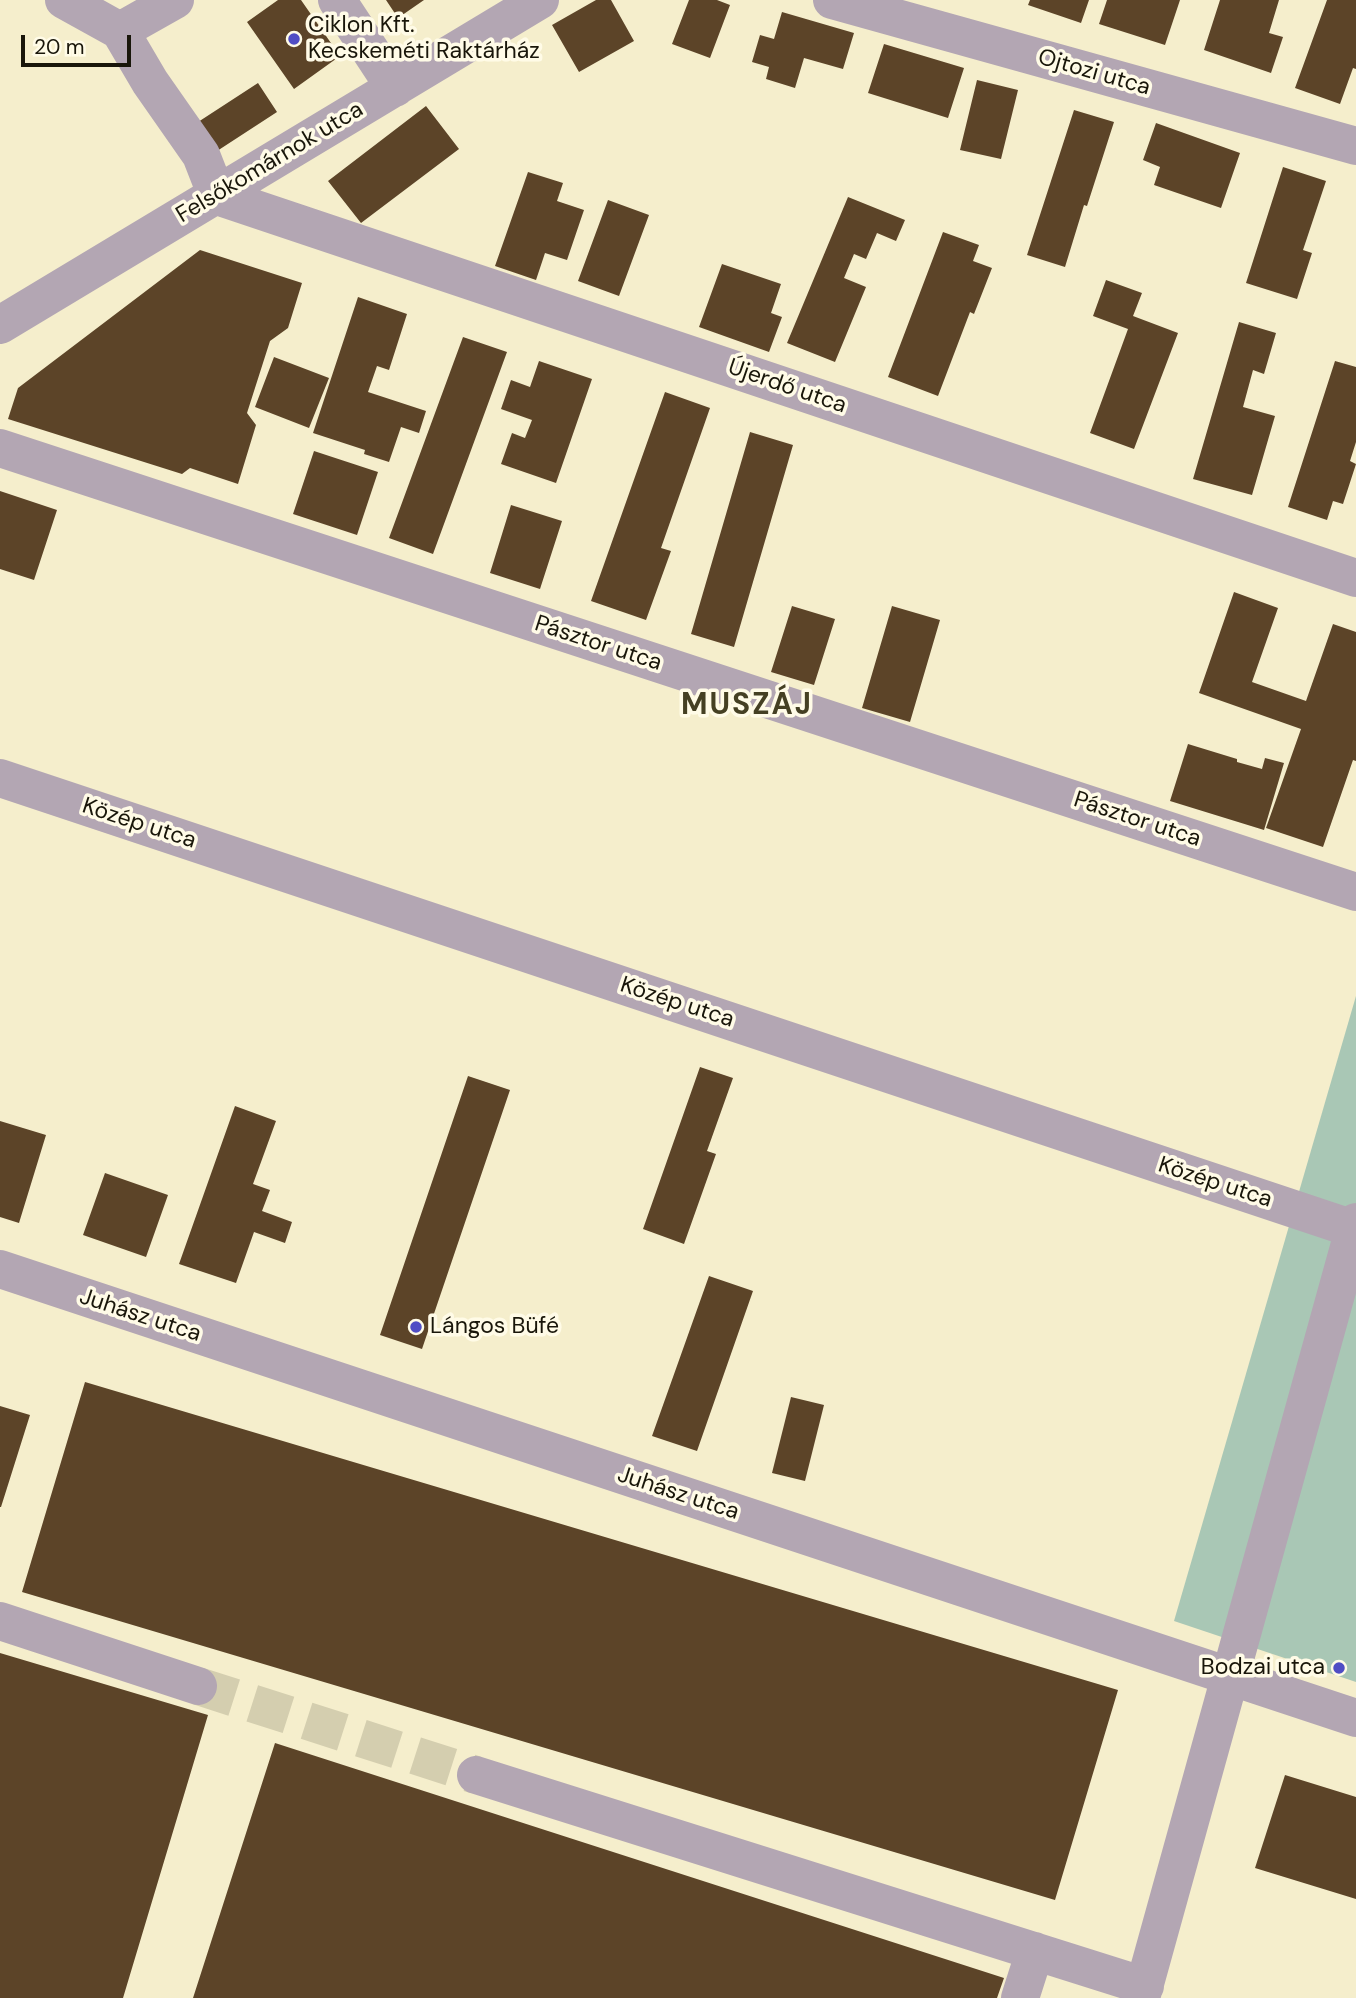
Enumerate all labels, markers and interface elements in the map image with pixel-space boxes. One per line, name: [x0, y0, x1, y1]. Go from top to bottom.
place label: Ciklon Kft. Kecskeméti Raktárház: [308, 12, 540, 66]
scale bar: [24, 21, 135, 65]
marker: Ciklon Kft. Kecskeméti Raktárház: [286, 31, 302, 47]
text: 20 m: [34, 33, 85, 61]
street label: Ojtozi utca: [1035, 44, 1153, 102]
street label: Felsőkomárnok utca: [172, 96, 368, 230]
street label: Újerdő utca: [724, 354, 850, 420]
street label: Pásztor utca: [531, 610, 665, 678]
district label: MUSZÁJ: [682, 688, 812, 724]
street label: Pásztor utca: [1070, 786, 1204, 854]
street label: Közép utca: [79, 793, 199, 855]
street label: Közép utca: [617, 972, 737, 1034]
street label: Közép utca: [1155, 1152, 1275, 1214]
street label: Juhász utca: [76, 1283, 204, 1349]
place label: Lángos Büfé: [430, 1313, 559, 1341]
marker: Lángos Büfé: [408, 1319, 424, 1335]
street label: Juhász utca: [614, 1461, 742, 1527]
place label: Bodzai utca: [1201, 1654, 1325, 1682]
marker: Bodzai utca: [1331, 1660, 1347, 1676]

